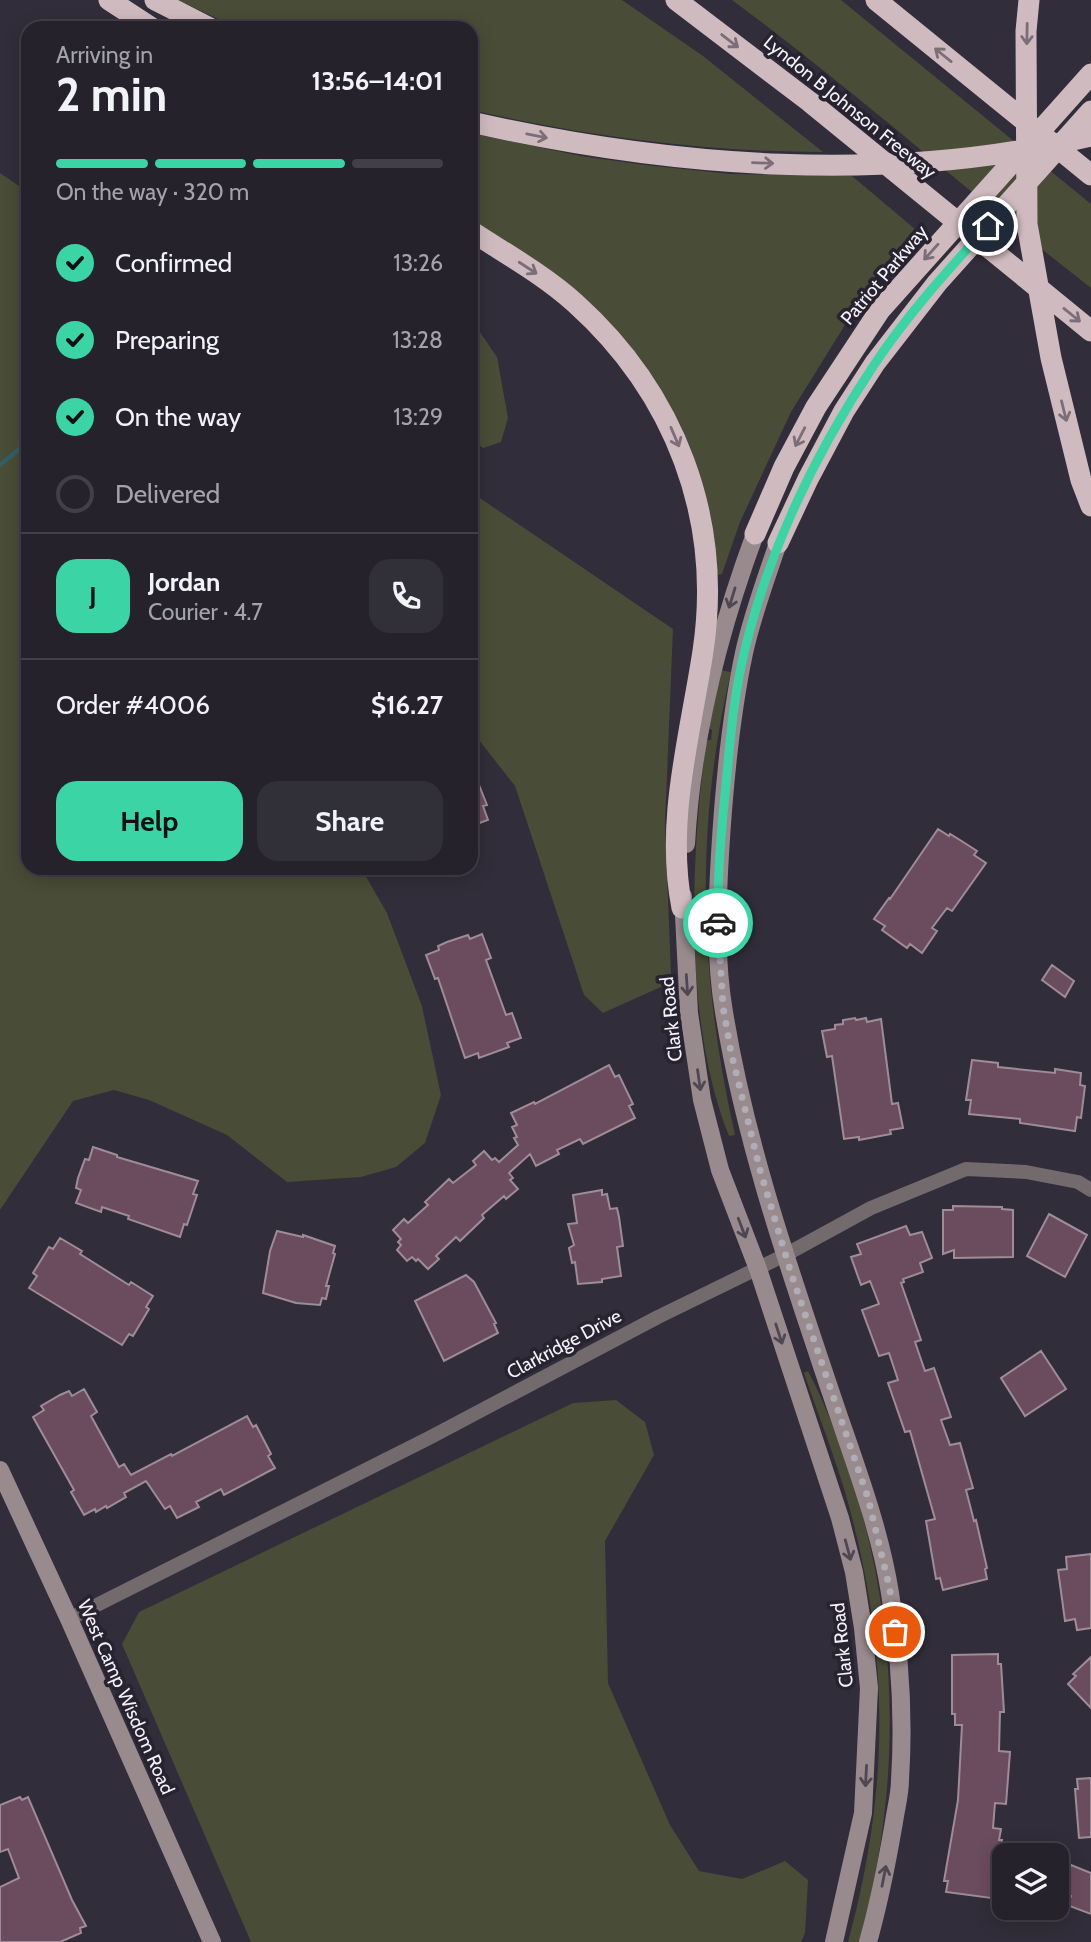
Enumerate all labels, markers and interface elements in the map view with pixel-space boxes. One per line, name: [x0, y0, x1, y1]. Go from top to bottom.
one-way arrow: [1020, 22, 1034, 45]
street label: Lyndon B Johnson Freeway: [759, 30, 941, 184]
one-way arrow: [721, 33, 739, 48]
text: Arriving in: [56, 41, 153, 69]
one-way arrow: [934, 47, 952, 62]
text: 13:56–14:01: [312, 65, 443, 97]
text: 2 min: [56, 67, 167, 123]
one-way arrow: [525, 130, 548, 143]
one-way arrow: [751, 156, 774, 169]
text: On the way · 320 m: [56, 178, 249, 206]
pin: [958, 196, 1018, 256]
icon: home: [969, 207, 1007, 245]
street label: Patriot Parkway: [836, 220, 933, 330]
one-way arrow: [923, 243, 939, 261]
icon: check: [56, 244, 94, 282]
text: Confirmed: [115, 247, 232, 279]
text: 13:26: [393, 249, 443, 277]
one-way arrow: [518, 261, 537, 275]
one-way arrow: [1062, 308, 1080, 323]
icon: check: [56, 321, 94, 359]
text: Preparing: [115, 324, 219, 356]
text: 13:28: [392, 326, 443, 354]
icon: check: [56, 398, 94, 436]
one-way arrow: [1058, 399, 1071, 421]
text: On the way: [115, 401, 241, 433]
text: 13:29: [393, 403, 443, 431]
one-way arrow: [669, 426, 682, 448]
one-way arrow: [792, 426, 806, 447]
text: Delivered: [115, 478, 220, 510]
button: phone: [369, 559, 443, 633]
text: Jordan: [148, 566, 220, 598]
text: J: [89, 580, 97, 612]
one-way arrow: [725, 587, 737, 609]
text: Courier · 4.7: [148, 598, 263, 626]
text: Order #4006: [56, 689, 210, 721]
text: $16.27: [371, 689, 443, 721]
button: Help: [56, 781, 243, 861]
button: Share: [257, 781, 443, 861]
courier: [683, 888, 753, 958]
icon: car: [699, 904, 737, 942]
one-way arrow: [681, 973, 694, 996]
street label: Clark Road: [655, 975, 687, 1063]
one-way arrow: [693, 1068, 706, 1091]
one-way arrow: [737, 1216, 749, 1238]
street label: Clarkridge Drive: [503, 1304, 625, 1384]
one-way arrow: [774, 1322, 786, 1344]
one-way arrow: [843, 1539, 856, 1561]
street label: West Camp Wisdom Road: [73, 1596, 179, 1798]
street label: Clark Road: [826, 1601, 858, 1689]
pin: [865, 1602, 925, 1662]
icon: bag: [876, 1613, 914, 1651]
one-way arrow: [859, 1764, 872, 1787]
map controls: [992, 1843, 1069, 1920]
button: layers: [992, 1843, 1069, 1920]
one-way arrow: [878, 1865, 891, 1888]

